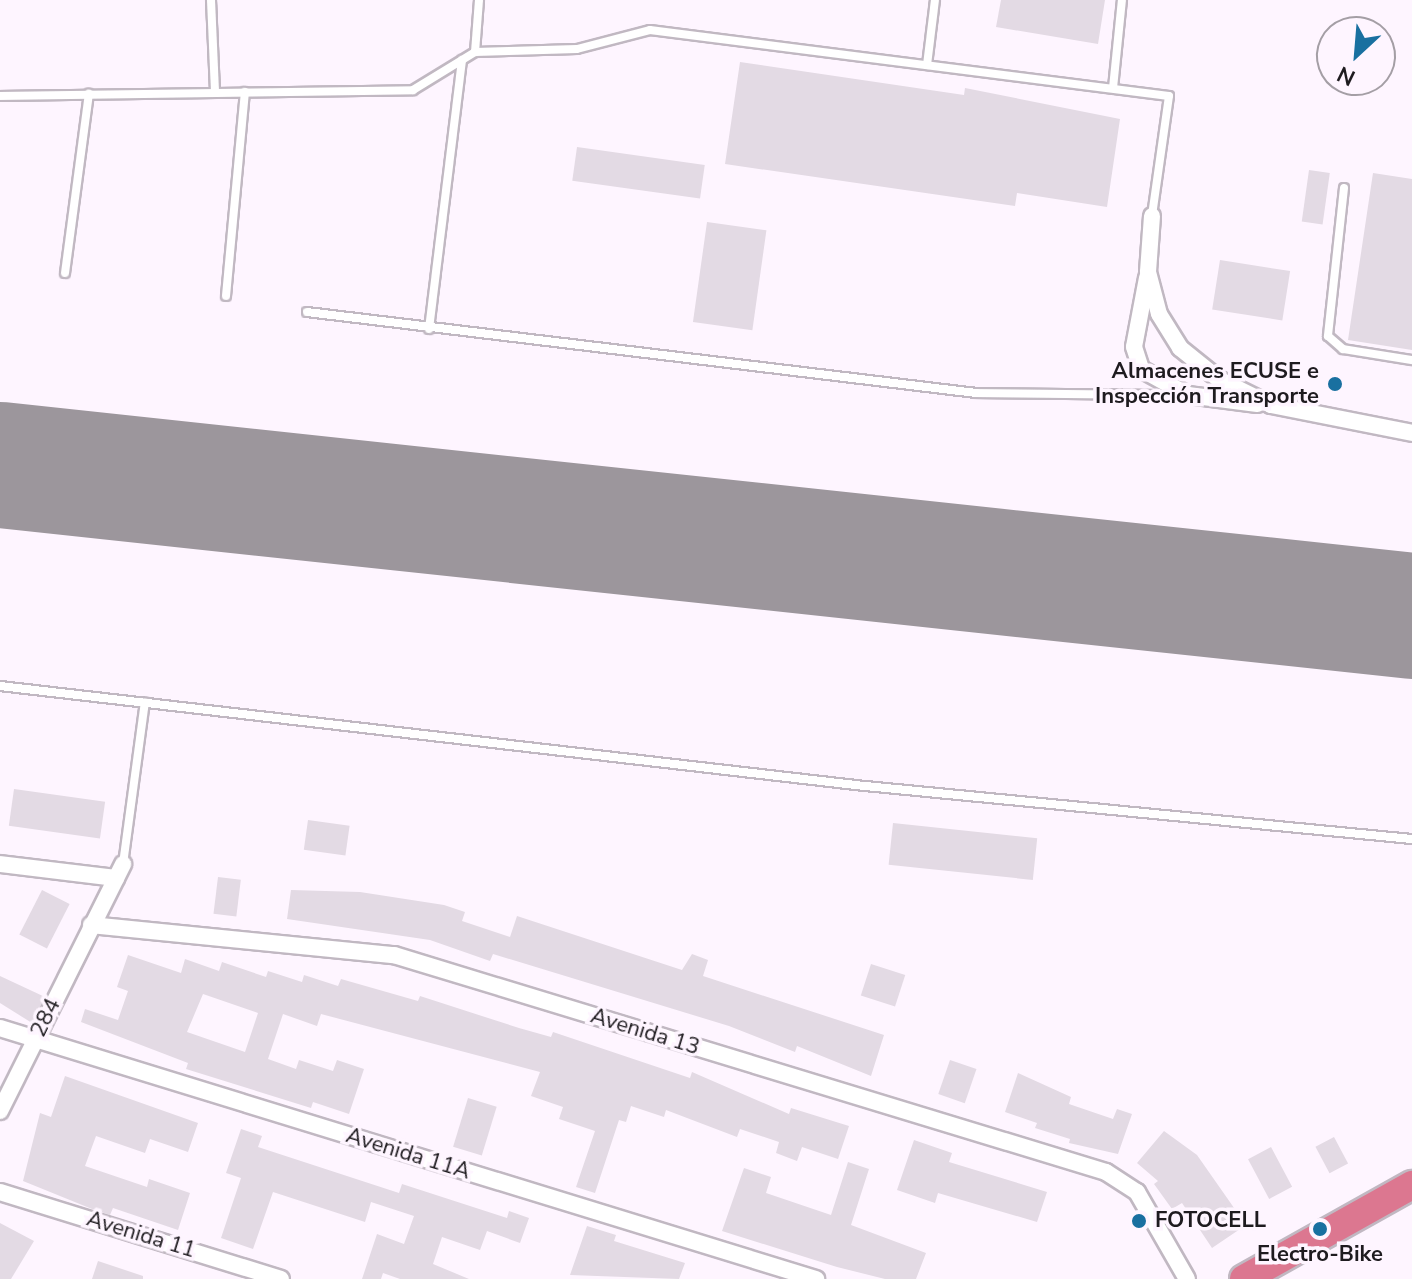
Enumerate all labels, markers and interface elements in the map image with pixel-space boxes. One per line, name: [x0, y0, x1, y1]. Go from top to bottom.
north arrow: [1316, 16, 1396, 96]
text: N: [1332, 59, 1360, 93]
place label: Almacenes ECUSE e Inspección Transporte: [1095, 358, 1319, 410]
marker: Almacenes ECUSE e Inspección Transporte: [1326, 375, 1344, 393]
street label: 284: [25, 994, 67, 1042]
street label: Avenida 13: [587, 1003, 703, 1061]
street label: Avenida 11A: [343, 1123, 473, 1185]
street label: Avenida 11: [83, 1206, 199, 1264]
place label: FOTOCELL: [1155, 1208, 1266, 1234]
marker: FOTOCELL: [1130, 1212, 1148, 1230]
marker: Electro-Bike: [1311, 1220, 1329, 1238]
place label: Electro-Bike: [1257, 1242, 1383, 1268]

